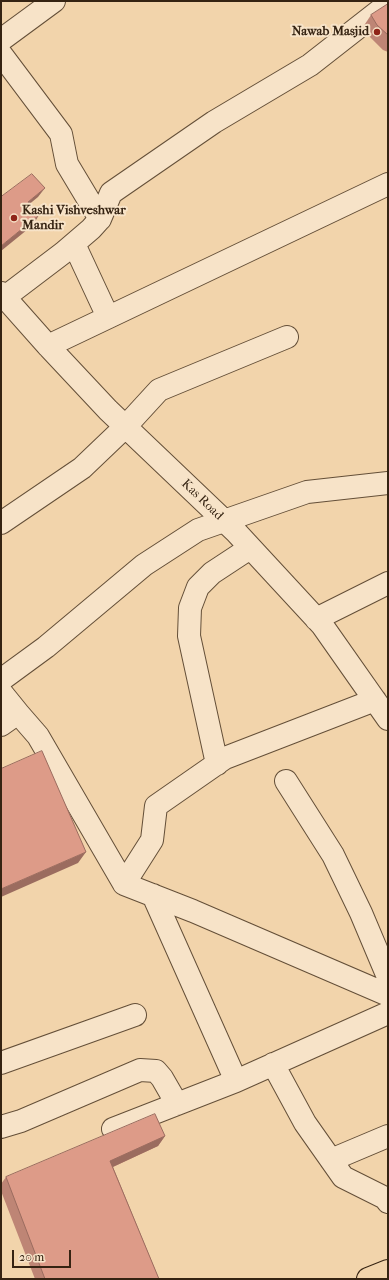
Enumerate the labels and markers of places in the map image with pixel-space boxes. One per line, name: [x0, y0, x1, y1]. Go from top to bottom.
place label: Nawab Masjid: [292, 24, 369, 40]
marker: Nawab Masjid: [372, 27, 382, 37]
place label: Kashi Vishveshwar Mandir: [22, 203, 126, 234]
marker: Kashi Vishveshwar Mandir: [9, 213, 19, 223]

